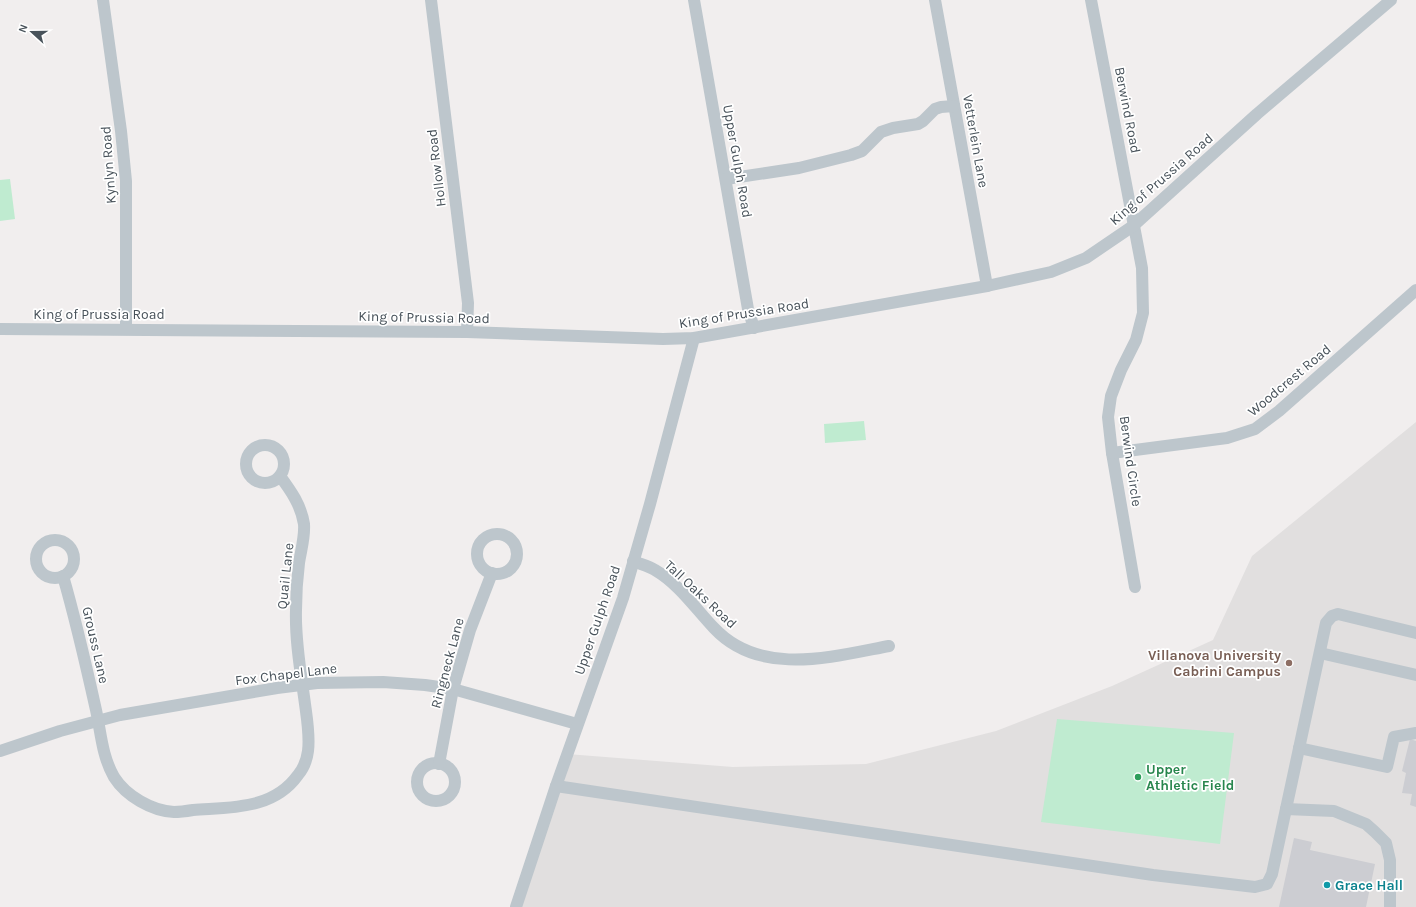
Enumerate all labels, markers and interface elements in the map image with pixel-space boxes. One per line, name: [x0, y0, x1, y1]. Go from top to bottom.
north arrow: [12, 12, 52, 52]
text: N: [16, 23, 31, 35]
street label: Berwind Road: [1111, 65, 1144, 155]
street label: Vetterlein Lane: [959, 93, 992, 189]
street label: Upper Gulph Road: [719, 103, 756, 219]
street label: Kynlyn Road: [97, 126, 120, 204]
street label: Hollow Road: [423, 128, 450, 208]
street label: King of Prussia Road: [1106, 130, 1217, 229]
street label: King of Prussia Road: [678, 295, 810, 332]
street label: King of Prussia Road: [33, 306, 165, 323]
street label: King of Prussia Road: [358, 308, 490, 327]
street label: Woodcrest Road: [1244, 341, 1334, 420]
street label: Berwind Circle: [1116, 415, 1145, 508]
street label: Quail Lane: [274, 542, 297, 610]
street label: Tall Oaks Road: [661, 557, 740, 632]
street label: Upper Gulph Road: [571, 563, 624, 677]
street label: Grouss Lane: [78, 605, 113, 685]
street label: Ringneck Lane: [427, 616, 468, 710]
place label: Villanova University Cabrini Campus: [1148, 647, 1281, 680]
marker: Villanova University Cabrini Campus: [1284, 658, 1294, 668]
street label: Fox Chapel Lane: [234, 660, 338, 689]
place label: Upper Athletic Field: [1146, 761, 1234, 794]
marker: Upper Athletic Field: [1133, 772, 1143, 782]
place label: Grace Hall: [1335, 877, 1403, 894]
marker: Grace Hall: [1322, 880, 1332, 890]

